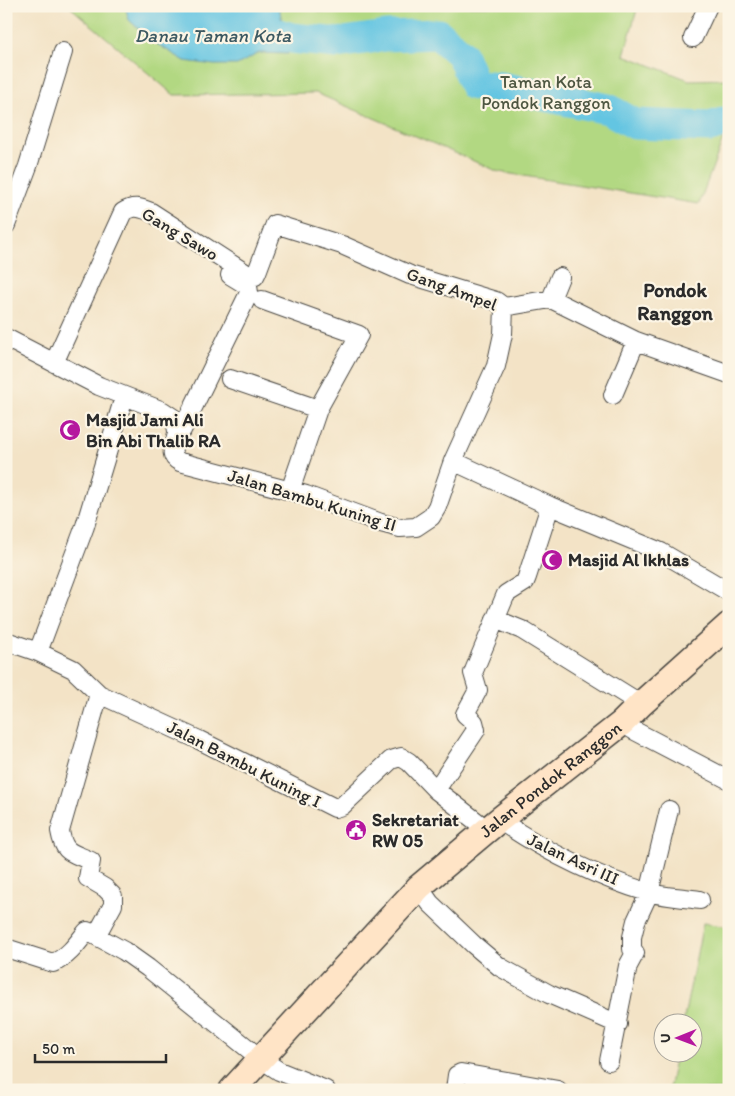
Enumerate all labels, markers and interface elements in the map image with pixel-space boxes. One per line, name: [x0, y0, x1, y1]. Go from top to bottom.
water label: Danau Taman Kota: [135, 24, 291, 47]
park label: Taman Kota Pondok Ranggon: [481, 71, 611, 114]
street label: Gang Sawo: [138, 203, 222, 265]
street label: Gang Ampel: [404, 262, 500, 316]
district label: Pondok Ranggon: [637, 278, 714, 326]
place label: Masjid Jami Ali Bin Abi Thalib RA: [86, 409, 221, 452]
mosque icon: Masjid Jami Ali Bin Abi Thalib RA: [58, 418, 82, 442]
street label: Jalan Bambu Kuning II: [225, 464, 399, 536]
mosque icon: Masjid Al Ikhlas: [540, 548, 564, 572]
place label: Masjid Al Ikhlas: [568, 549, 689, 571]
street label: Jalan Bambu Kuning I: [163, 716, 325, 812]
street label: Jalan Pondok Ranggon: [475, 716, 626, 843]
place label: Sekretariat RW 05: [372, 809, 459, 852]
public building icon: Sekretariat RW 05: [344, 818, 368, 842]
street label: Jalan Asri III: [524, 828, 622, 890]
north arrow: [652, 1014, 702, 1064]
scale bar: [35, 1031, 166, 1063]
text: U: [657, 1033, 674, 1043]
text: 50 m: [42, 1040, 75, 1058]

